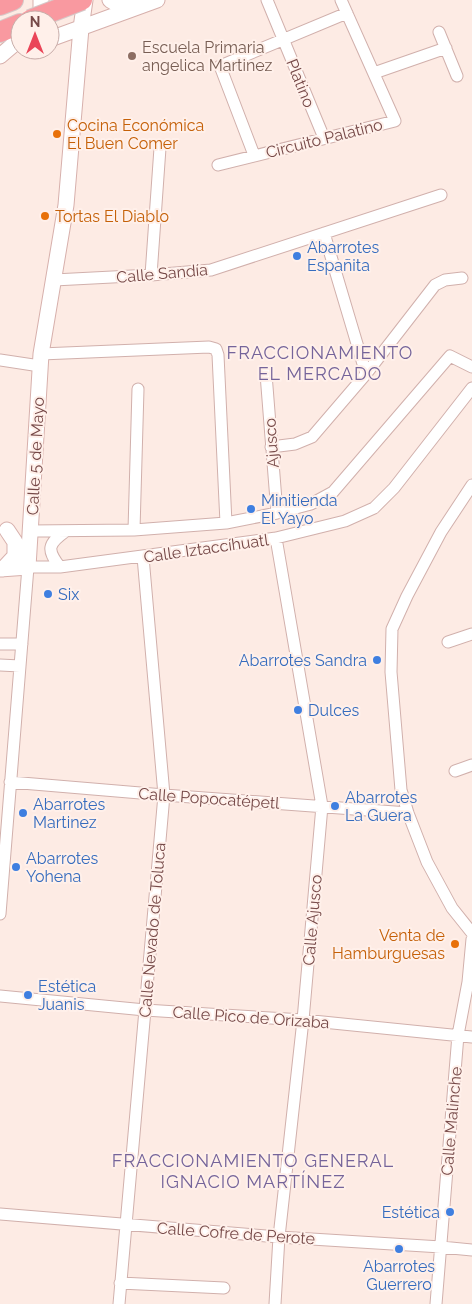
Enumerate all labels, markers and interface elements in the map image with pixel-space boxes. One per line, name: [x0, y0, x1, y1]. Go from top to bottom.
north arrow: [10, 10, 60, 60]
text: N: [30, 14, 40, 30]
place label: Escuela Primaria angelica Martinez: [142, 38, 272, 75]
marker: Escuela Primaria angelica Martinez: [126, 50, 138, 62]
street label: Platino: [282, 56, 319, 110]
street label: Circuito Palatino: [264, 115, 384, 162]
place label: Cocina Económica El Buen Comer: [67, 116, 204, 153]
marker: Cocina Económica El Buen Comer: [51, 128, 63, 140]
place label: Tortas El Diablo: [55, 207, 169, 226]
marker: Tortas El Diablo: [39, 210, 51, 222]
place label: Abarrotes Españita: [307, 238, 379, 275]
marker: Abarrotes Españita: [291, 250, 303, 262]
street label: Calle Sandía: [115, 260, 209, 287]
district label: FRACCIONAMIENTO EL MERCADO: [227, 342, 413, 384]
street label: Calle 5 de Mayo: [23, 396, 48, 516]
street label: Ajusco: [260, 417, 283, 469]
place label: Minitienda El Yayo: [261, 491, 338, 528]
marker: Minitienda El Yayo: [245, 503, 257, 515]
street label: Calle Iztaccíhuatl: [142, 530, 270, 567]
place label: Six: [58, 585, 79, 604]
marker: Six: [42, 588, 54, 600]
place label: Abarrotes Sandra: [239, 651, 367, 670]
marker: Abarrotes Sandra: [371, 654, 383, 666]
place label: Dulces: [308, 701, 359, 720]
marker: Dulces: [292, 704, 304, 716]
street label: Calle Popocatépetl: [138, 784, 281, 813]
place label: Abarrotes La Guera: [345, 788, 417, 825]
place label: Abarrotes Martinez: [33, 795, 105, 832]
marker: Abarrotes La Guera: [329, 800, 341, 812]
marker: Abarrotes Martinez: [17, 807, 29, 819]
street label: Calle Nevado de Toluca: [135, 842, 170, 1018]
place label: Abarrotes Yohena: [26, 849, 98, 886]
marker: Abarrotes Yohena: [10, 861, 22, 873]
street label: Calle Ajusco: [299, 874, 326, 966]
place label: Venta de Hamburguesas: [332, 926, 445, 963]
marker: Venta de Hamburguesas: [449, 938, 461, 950]
place label: Estética Juanis: [38, 977, 96, 1014]
marker: Estética Juanis: [22, 989, 34, 1001]
street label: Calle Pico de Orizaba: [172, 1003, 330, 1032]
street label: Calle Malinche: [437, 1066, 466, 1176]
district label: FRACCIONAMIENTO GENERAL IGNACIO MARTÍNEZ: [112, 1150, 394, 1192]
place label: Estética: [382, 1203, 440, 1222]
marker: Estética: [444, 1206, 456, 1218]
street label: Calle Cofre de Perote: [156, 1218, 316, 1248]
marker: Abarrotes Guerrero: [393, 1243, 405, 1255]
place label: Abarrotes Guerrero: [363, 1257, 435, 1294]

